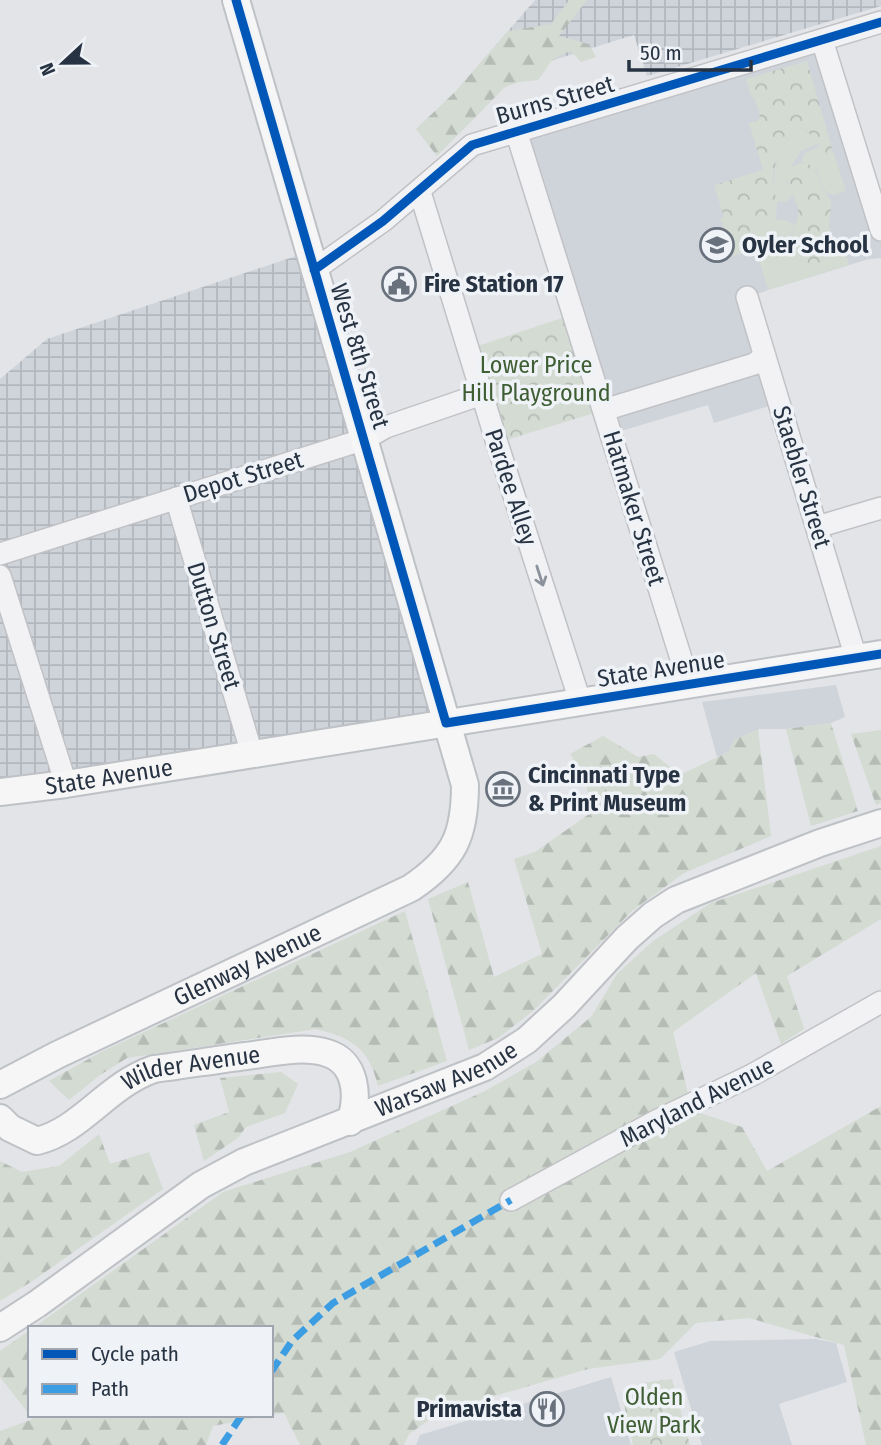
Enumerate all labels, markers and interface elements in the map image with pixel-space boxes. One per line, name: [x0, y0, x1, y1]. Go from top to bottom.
north arrow: [28, 28, 98, 98]
scale bar: [629, 28, 752, 72]
text: 50 m: [640, 40, 682, 66]
text: N: [35, 60, 60, 79]
street label: Burns Street: [493, 70, 617, 130]
school or university icon: Oyler School: [698, 226, 736, 264]
place label: Oyler School: [742, 231, 869, 259]
public building icon: Fire Station 17: [380, 265, 418, 303]
place label: Fire Station 17: [424, 270, 564, 298]
street label: West 8th Street: [325, 280, 395, 432]
park label: Lower Price Hill Playground: [461, 351, 611, 407]
street label: Staebler Street: [767, 403, 837, 552]
street label: Pardee Alley: [479, 425, 543, 549]
street label: Hatmaker Street: [597, 427, 671, 589]
street label: Depot Street: [180, 445, 306, 508]
street label: Dutton Street: [181, 559, 247, 693]
one-way arrow: [534, 565, 547, 587]
street label: State Avenue: [595, 645, 727, 693]
street label: State Avenue: [44, 753, 175, 800]
place label: Cincinnati Type & Print Museum: [528, 761, 686, 817]
museum icon: Cincinnati Type & Print Museum: [484, 770, 522, 808]
street label: Glenway Avenue: [169, 918, 326, 1012]
street label: Warsaw Avenue: [371, 1036, 523, 1123]
street label: Wilder Avenue: [116, 1040, 262, 1096]
street label: Maryland Avenue: [615, 1051, 779, 1153]
legend: [28, 1326, 273, 1417]
text: Cycle path: [91, 1341, 179, 1367]
text: Path: [91, 1376, 129, 1402]
park label: Olden View Park: [607, 1383, 702, 1439]
restaurant icon: Primavista: [528, 1390, 566, 1428]
place label: Primavista: [416, 1395, 522, 1423]

